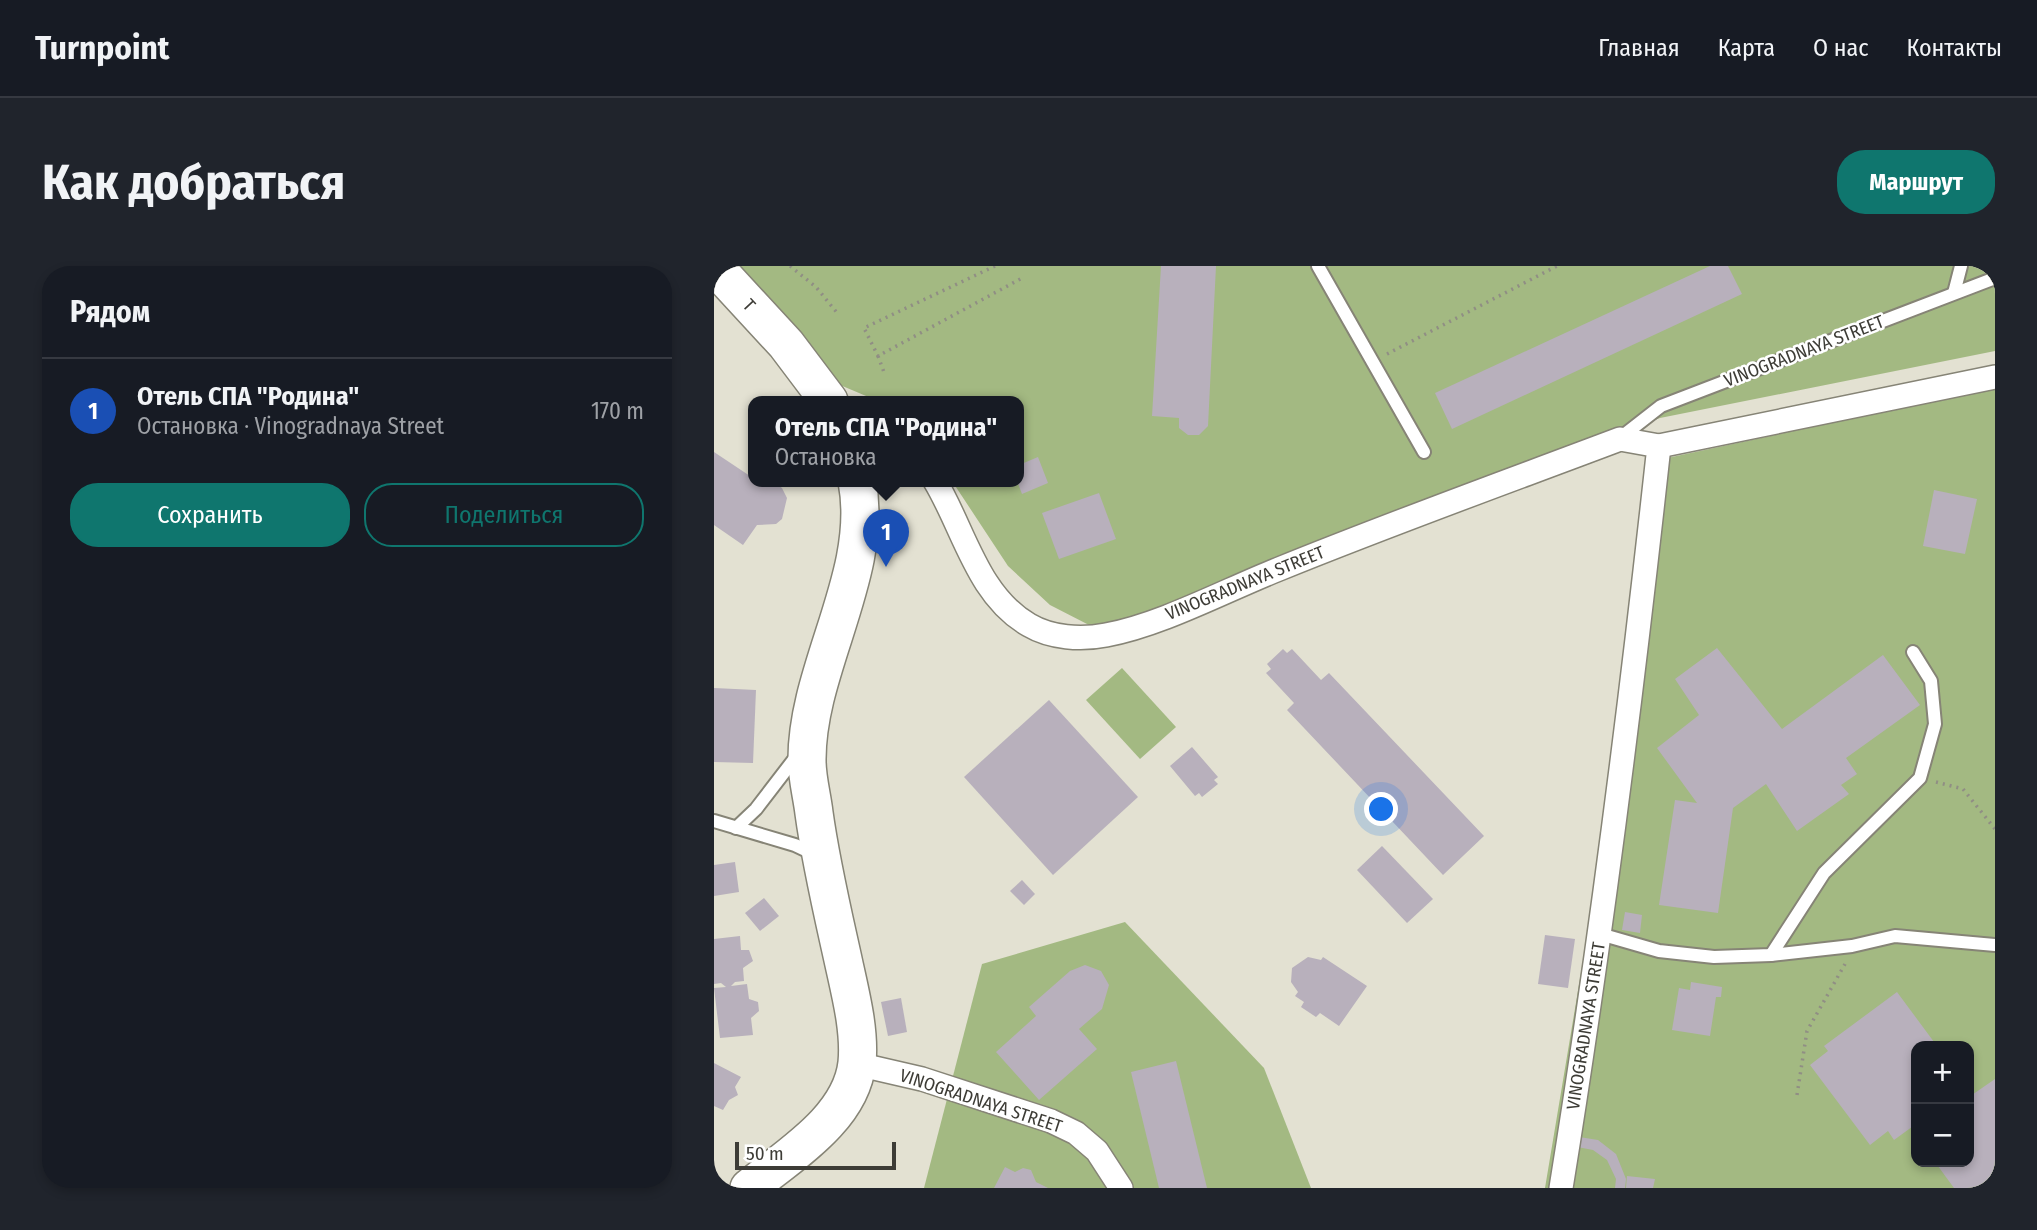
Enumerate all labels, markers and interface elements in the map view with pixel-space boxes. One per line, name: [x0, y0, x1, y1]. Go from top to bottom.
text: Turnpoint: [35, 28, 169, 68]
text: Главная: [1598, 34, 1680, 62]
text: Карта: [1718, 34, 1775, 62]
text: О нас: [1813, 34, 1868, 62]
text: Контакты: [1906, 34, 2002, 62]
button: Маршрут: [1837, 150, 1995, 214]
text: Как добраться: [42, 153, 345, 212]
text: Рядом: [70, 294, 150, 330]
street label: T: [738, 294, 760, 316]
street label: VINOGRADNAYA STREET: [1721, 310, 1888, 392]
text: Отель СПА "Родина": [137, 381, 359, 412]
popup: [748, 396, 1024, 487]
text: 1: [88, 397, 98, 425]
text: 170 m: [591, 397, 644, 425]
text: Остановка · Vinogradnaya Street: [137, 412, 444, 440]
text: Отель СПА "Родина": [775, 412, 997, 443]
text: Остановка: [775, 443, 877, 471]
button: Сохранить: [70, 483, 350, 547]
button: Поделиться: [364, 483, 644, 547]
pin: 1: [863, 509, 909, 567]
street label: VINOGRADNAYA STREET: [1162, 541, 1328, 625]
your location: [1364, 792, 1398, 826]
street label: VINOGRADNAYA STREET: [1562, 940, 1610, 1111]
map controls: [1911, 1041, 1974, 1167]
button: +: [1911, 1041, 1974, 1104]
street label: VINOGRADNAYA STREET: [897, 1064, 1066, 1138]
button: −: [1911, 1104, 1974, 1167]
scale bar: [735, 1139, 896, 1171]
text: 50 m: [746, 1142, 784, 1165]

